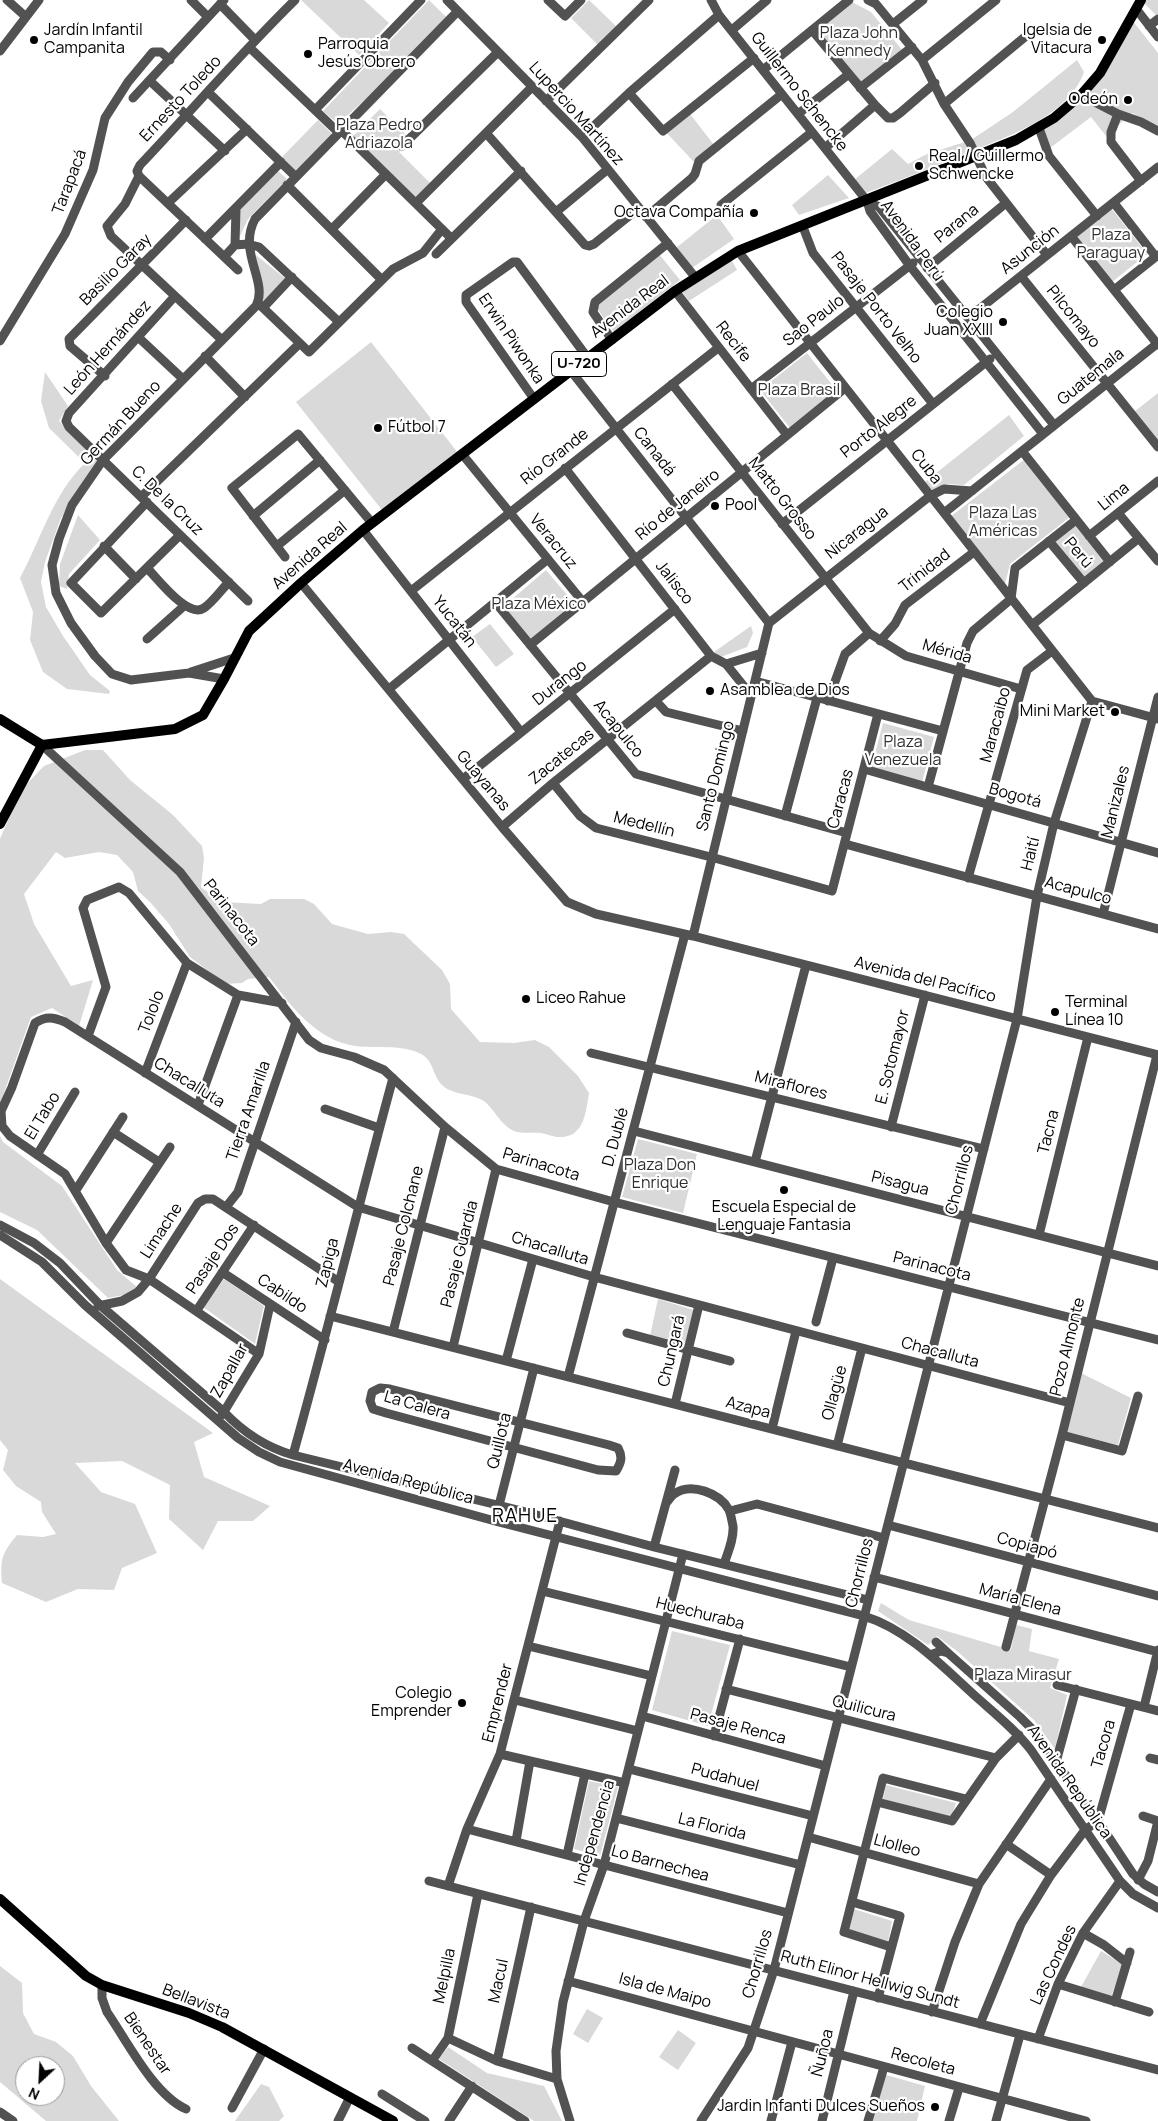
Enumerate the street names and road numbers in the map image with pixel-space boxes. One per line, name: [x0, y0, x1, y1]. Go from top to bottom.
street label: Guillermo Schencke: [746, 29, 852, 155]
street label: Ernesto Toledo: [136, 52, 226, 146]
street label: Lupercio Martínez: [524, 58, 628, 170]
street label: Tarapacá: [49, 147, 91, 217]
street label: Avenida Perú: [876, 197, 948, 285]
street label: Parana: [931, 201, 983, 247]
street label: Asunción: [997, 221, 1063, 279]
street label: Basilio Garay: [76, 230, 156, 310]
street label: Pasaje Porto Velho: [826, 248, 926, 368]
street label: Avenida Real: [587, 271, 673, 343]
street label: Pilcomayo: [1042, 282, 1104, 352]
street label: Erwin Piwonka: [474, 290, 548, 388]
street label: Sao Paulo: [780, 291, 848, 351]
street label: León Hernández: [60, 297, 156, 399]
street label: Recife: [711, 318, 755, 366]
street label: Guatemala: [1054, 344, 1128, 410]
road number: U-720: [552, 352, 606, 376]
street label: Germán Bueno: [77, 377, 165, 469]
street label: Porto Alegre: [837, 391, 921, 463]
street label: Canadá: [629, 424, 679, 480]
street label: Río Grande: [517, 425, 593, 489]
street label: Cuba: [906, 446, 946, 488]
street label: Matto Grosso: [744, 454, 820, 544]
street label: C. De la Cruz: [127, 462, 207, 540]
street label: Río de Janeiro: [632, 465, 724, 545]
street label: Lima: [1095, 479, 1133, 515]
street label: Nicaragua: [822, 502, 892, 564]
street label: Veracruz: [525, 511, 581, 573]
street label: Avenida Real: [269, 518, 351, 594]
street label: Perú: [1060, 534, 1096, 572]
street label: Trinidad: [896, 545, 954, 597]
street label: Jalisco: [651, 557, 697, 609]
street label: Yucatán: [428, 592, 480, 652]
street label: Mérida: [920, 636, 974, 668]
street label: Durango: [529, 656, 591, 710]
street label: Maracaibo: [977, 685, 1015, 765]
street label: Acapulco: [589, 696, 647, 762]
street label: Santo Domingo: [693, 719, 739, 833]
street label: Zacatecas: [526, 725, 598, 789]
street label: Guayanas: [452, 747, 514, 815]
street label: Manizales: [1098, 764, 1134, 840]
street label: Caracas: [824, 767, 858, 831]
street label: Bogotá: [987, 779, 1043, 813]
street label: Medellín: [611, 808, 677, 842]
street label: Haití: [1018, 835, 1044, 873]
street label: Acapulco: [1042, 873, 1114, 909]
street label: Parinacota: [199, 876, 263, 950]
street label: Avenida del Pacífico: [852, 953, 998, 1007]
street label: Tololo: [135, 988, 169, 1036]
street label: E. Sotomayor: [872, 1008, 914, 1106]
street label: Chacalluta: [150, 1054, 228, 1112]
street label: Tierra Amarilla: [223, 1059, 275, 1163]
street label: Miraflores: [753, 1068, 829, 1104]
street label: El Tabo: [21, 1089, 65, 1143]
street label: D. Dublé: [599, 1106, 633, 1168]
street label: Tacna: [1034, 1108, 1064, 1156]
street label: Chorrillos: [942, 1143, 978, 1217]
street label: Parinacota: [500, 1144, 582, 1186]
street label: Pasaje Colchane: [380, 1164, 428, 1288]
street label: Pisagua: [869, 1168, 931, 1200]
street label: Pasaje Guardia: [437, 1199, 483, 1309]
street label: Limache: [137, 1200, 187, 1262]
street label: Pasaje Dos: [183, 1220, 243, 1298]
street label: Chacalluta: [509, 1228, 591, 1270]
street label: Zapiga: [313, 1236, 343, 1290]
street label: Parinacota: [891, 1248, 973, 1286]
street label: Cabildo: [253, 1270, 311, 1318]
street label: Pozo Almonte: [1046, 1296, 1090, 1398]
street label: Chungará: [654, 1313, 690, 1389]
street label: Chacalluta: [899, 1333, 981, 1373]
street label: Zapallar: [207, 1340, 253, 1402]
street label: Ollagüe: [818, 1363, 852, 1423]
street label: La Calera: [382, 1387, 452, 1425]
street label: Azapa: [724, 1393, 772, 1423]
street label: Quillota: [484, 1411, 516, 1471]
street label: Avenida República: [341, 1455, 475, 1509]
street label: Copiapó: [995, 1529, 1059, 1563]
street label: Chorrillos: [842, 1536, 878, 1610]
street label: María Elena: [977, 1580, 1063, 1620]
street label: Huechuraba: [654, 1594, 746, 1634]
street label: Emprender: [479, 1661, 517, 1745]
street label: Quilicura: [830, 1692, 898, 1726]
street label: Pasaje Renca: [688, 1705, 788, 1749]
street label: Tacora: [1088, 1717, 1120, 1771]
street label: Avenida República: [1023, 1722, 1115, 1842]
street label: Pudahuel: [689, 1760, 761, 1796]
street label: Independencia: [571, 1778, 619, 1888]
street label: La Florida: [676, 1809, 748, 1845]
street label: Llolleo: [871, 1831, 923, 1861]
street label: Lo Barnechea: [609, 1842, 711, 1886]
street label: Las Condes: [1027, 1922, 1081, 2008]
street label: Chorrillos: [739, 1927, 777, 2001]
street label: Melpilla: [430, 1947, 460, 2005]
street label: Ruth Elinor Hellwig Sundt: [778, 1947, 962, 2013]
street label: Macul: [485, 1957, 513, 2005]
street label: Isla de Maipo: [617, 1969, 713, 2013]
street label: Bellavista: [160, 1980, 232, 2024]
street label: Bienestar: [119, 2009, 175, 2079]
street label: Ñuñoa: [808, 2027, 838, 2079]
street label: Recoleta: [889, 2044, 957, 2080]

